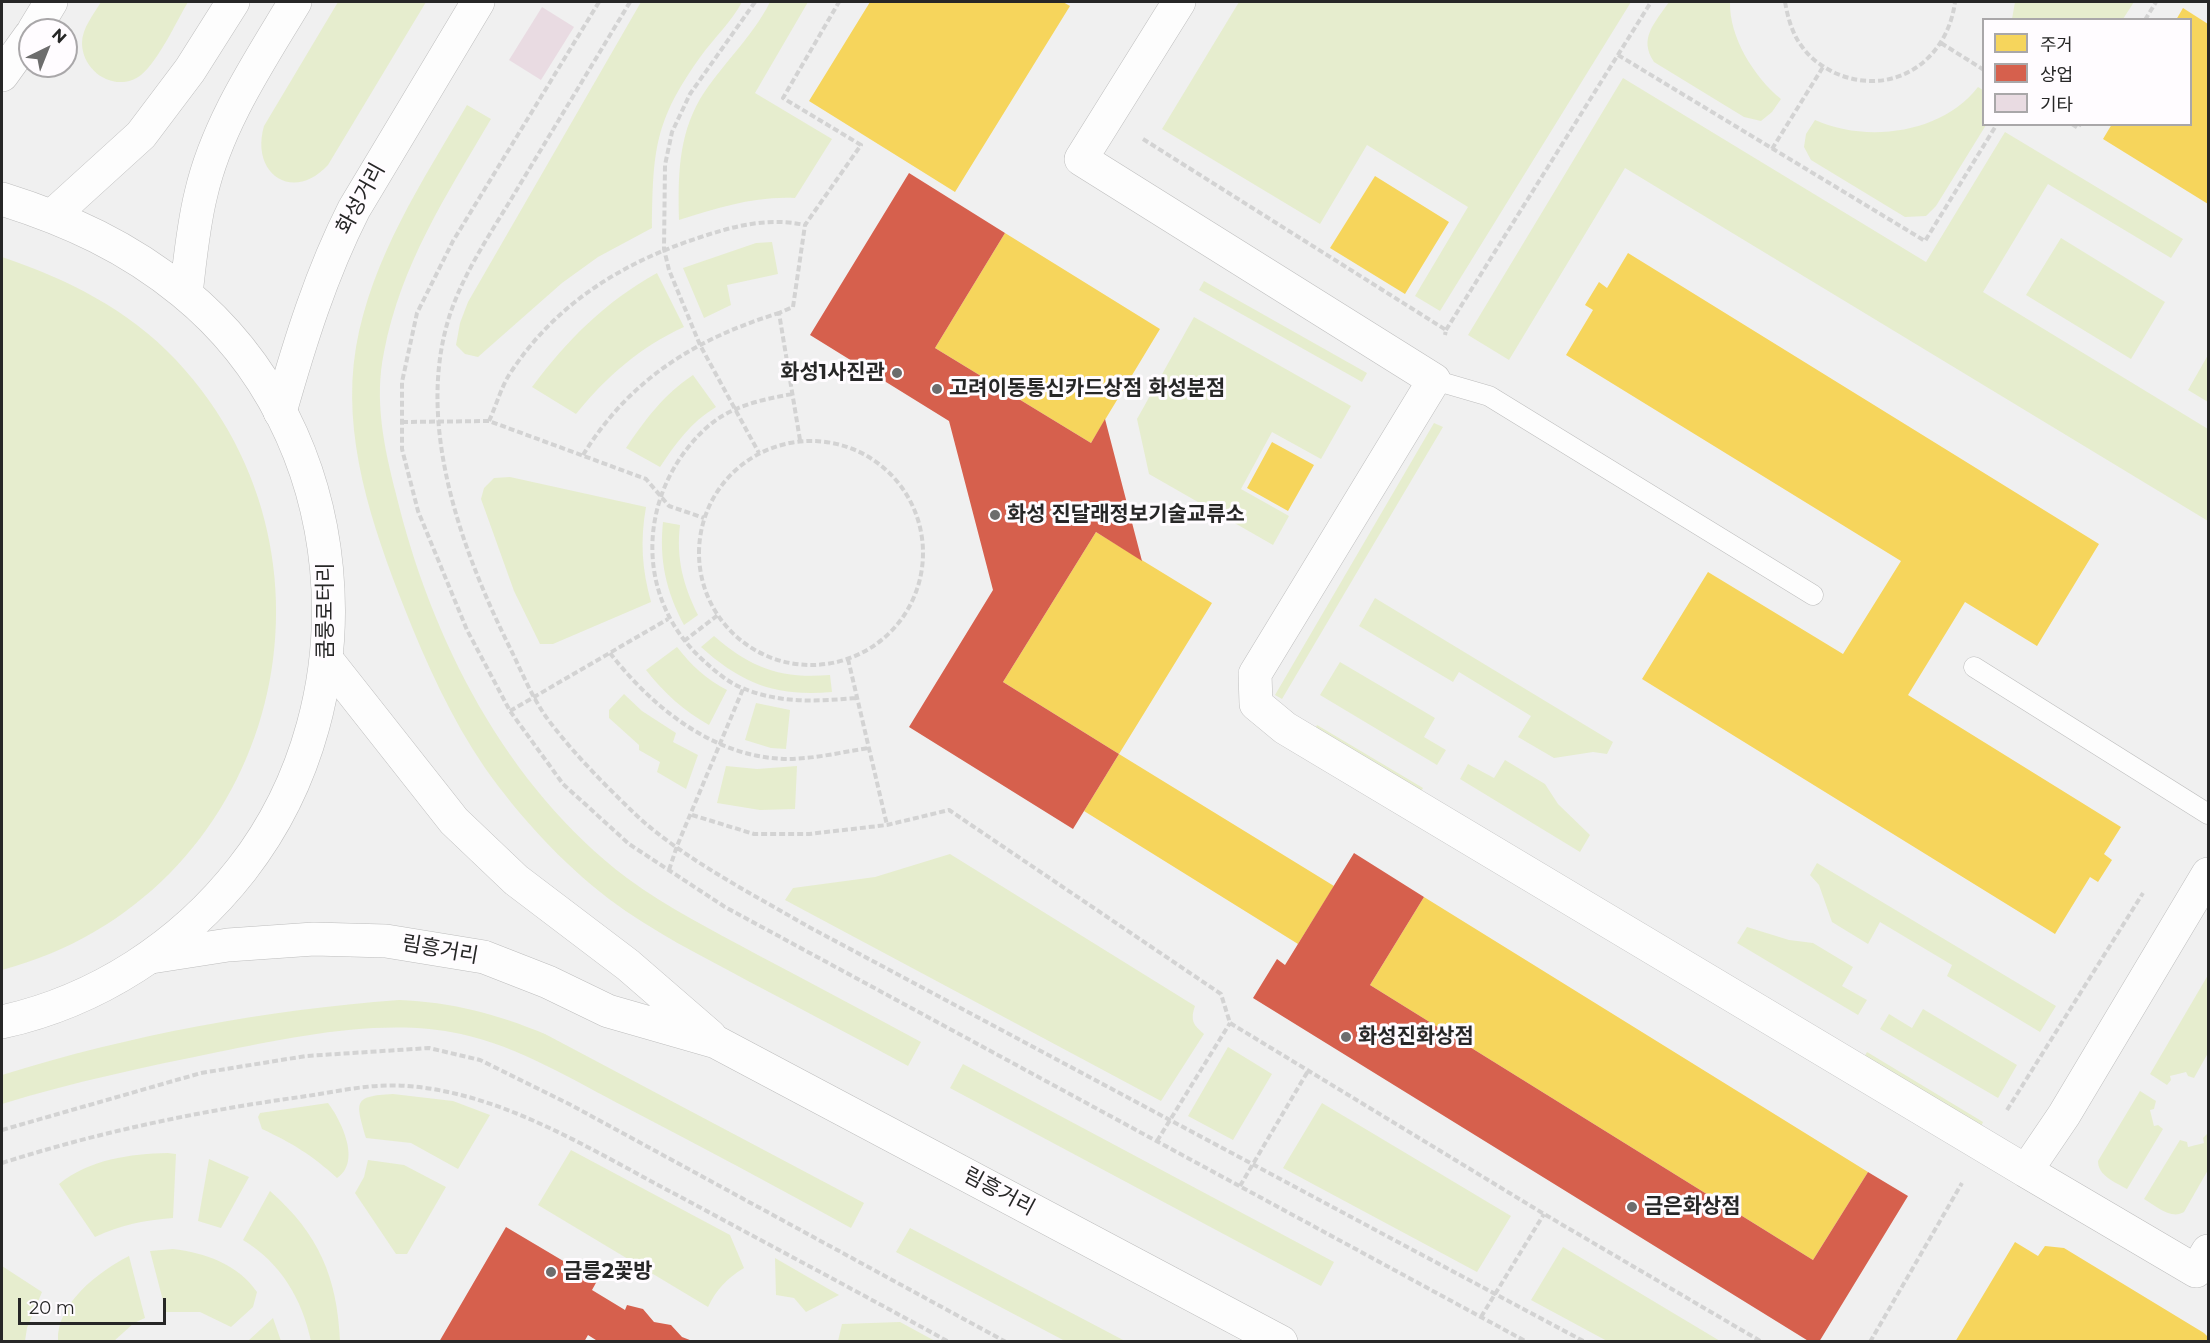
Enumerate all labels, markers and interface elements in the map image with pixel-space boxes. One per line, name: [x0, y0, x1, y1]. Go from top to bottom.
north arrow: [18, 18, 78, 78]
legend: [1982, 18, 2192, 126]
text: N: [48, 25, 70, 47]
text: 주거: [2040, 34, 2073, 56]
text: 상업: [2040, 64, 2073, 86]
text: 기타: [2040, 94, 2073, 116]
street label: 화성거리: [331, 159, 391, 239]
place label: 화성1사진관: [780, 360, 885, 386]
marker: 화성1사진관: [890, 366, 904, 380]
place label: 고려이동통신카드상점 화성분점: [949, 376, 1225, 402]
marker: 고려이동통신카드상점 화성분점: [930, 382, 944, 396]
place label: 화성 진달래정보기술교류소: [1007, 502, 1245, 528]
marker: 화성 진달래정보기술교류소: [988, 508, 1002, 522]
street label: 쿰룽로터리: [313, 563, 339, 659]
street label: 림흥거리: [400, 931, 480, 969]
place label: 화성진화상점: [1358, 1024, 1474, 1050]
marker: 화성진화상점: [1339, 1030, 1353, 1044]
street label: 림흥거리: [959, 1163, 1039, 1221]
place label: 금은화상점: [1644, 1194, 1741, 1220]
marker: 금은화상점: [1625, 1200, 1639, 1214]
place label: 금릉2꽃방: [563, 1259, 653, 1285]
marker: 금릉2꽃방: [544, 1265, 558, 1279]
scale bar: [21, 1286, 170, 1324]
text: 20 m: [29, 1297, 75, 1319]

